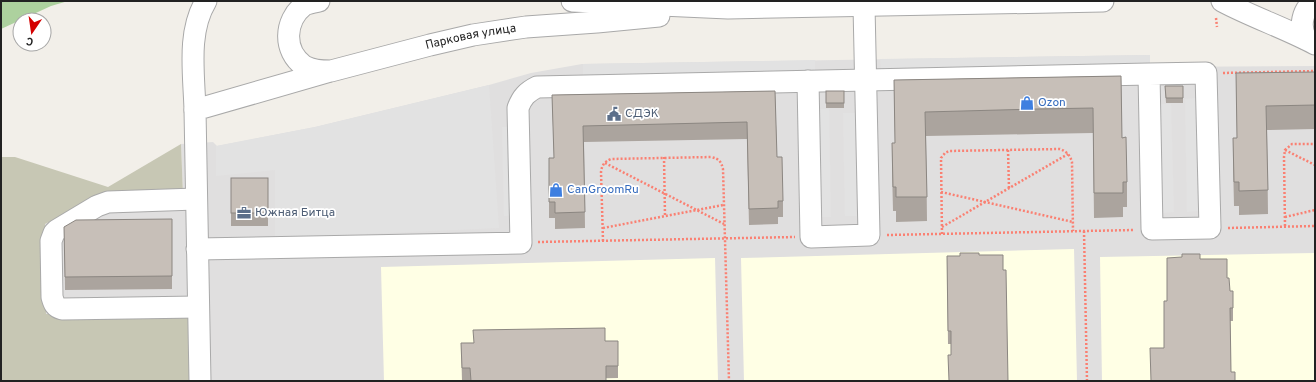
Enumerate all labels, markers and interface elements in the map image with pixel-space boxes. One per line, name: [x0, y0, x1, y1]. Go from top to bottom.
north arrow: [12, 12, 52, 52]
street label: Парковая улица: [424, 21, 517, 54]
text: С: [25, 33, 35, 48]
shop icon: Ozon: [1019, 95, 1035, 111]
place label: Ozon: [1038, 95, 1066, 111]
public building icon: СДЭК: [606, 106, 622, 122]
place label: СДЭК: [625, 106, 659, 122]
shop icon: CanGroomRu: [548, 182, 564, 198]
place label: CanGroomRu: [567, 182, 639, 198]
office icon: Южная Битца: [236, 205, 252, 221]
place label: Южная Битца: [255, 205, 335, 221]

